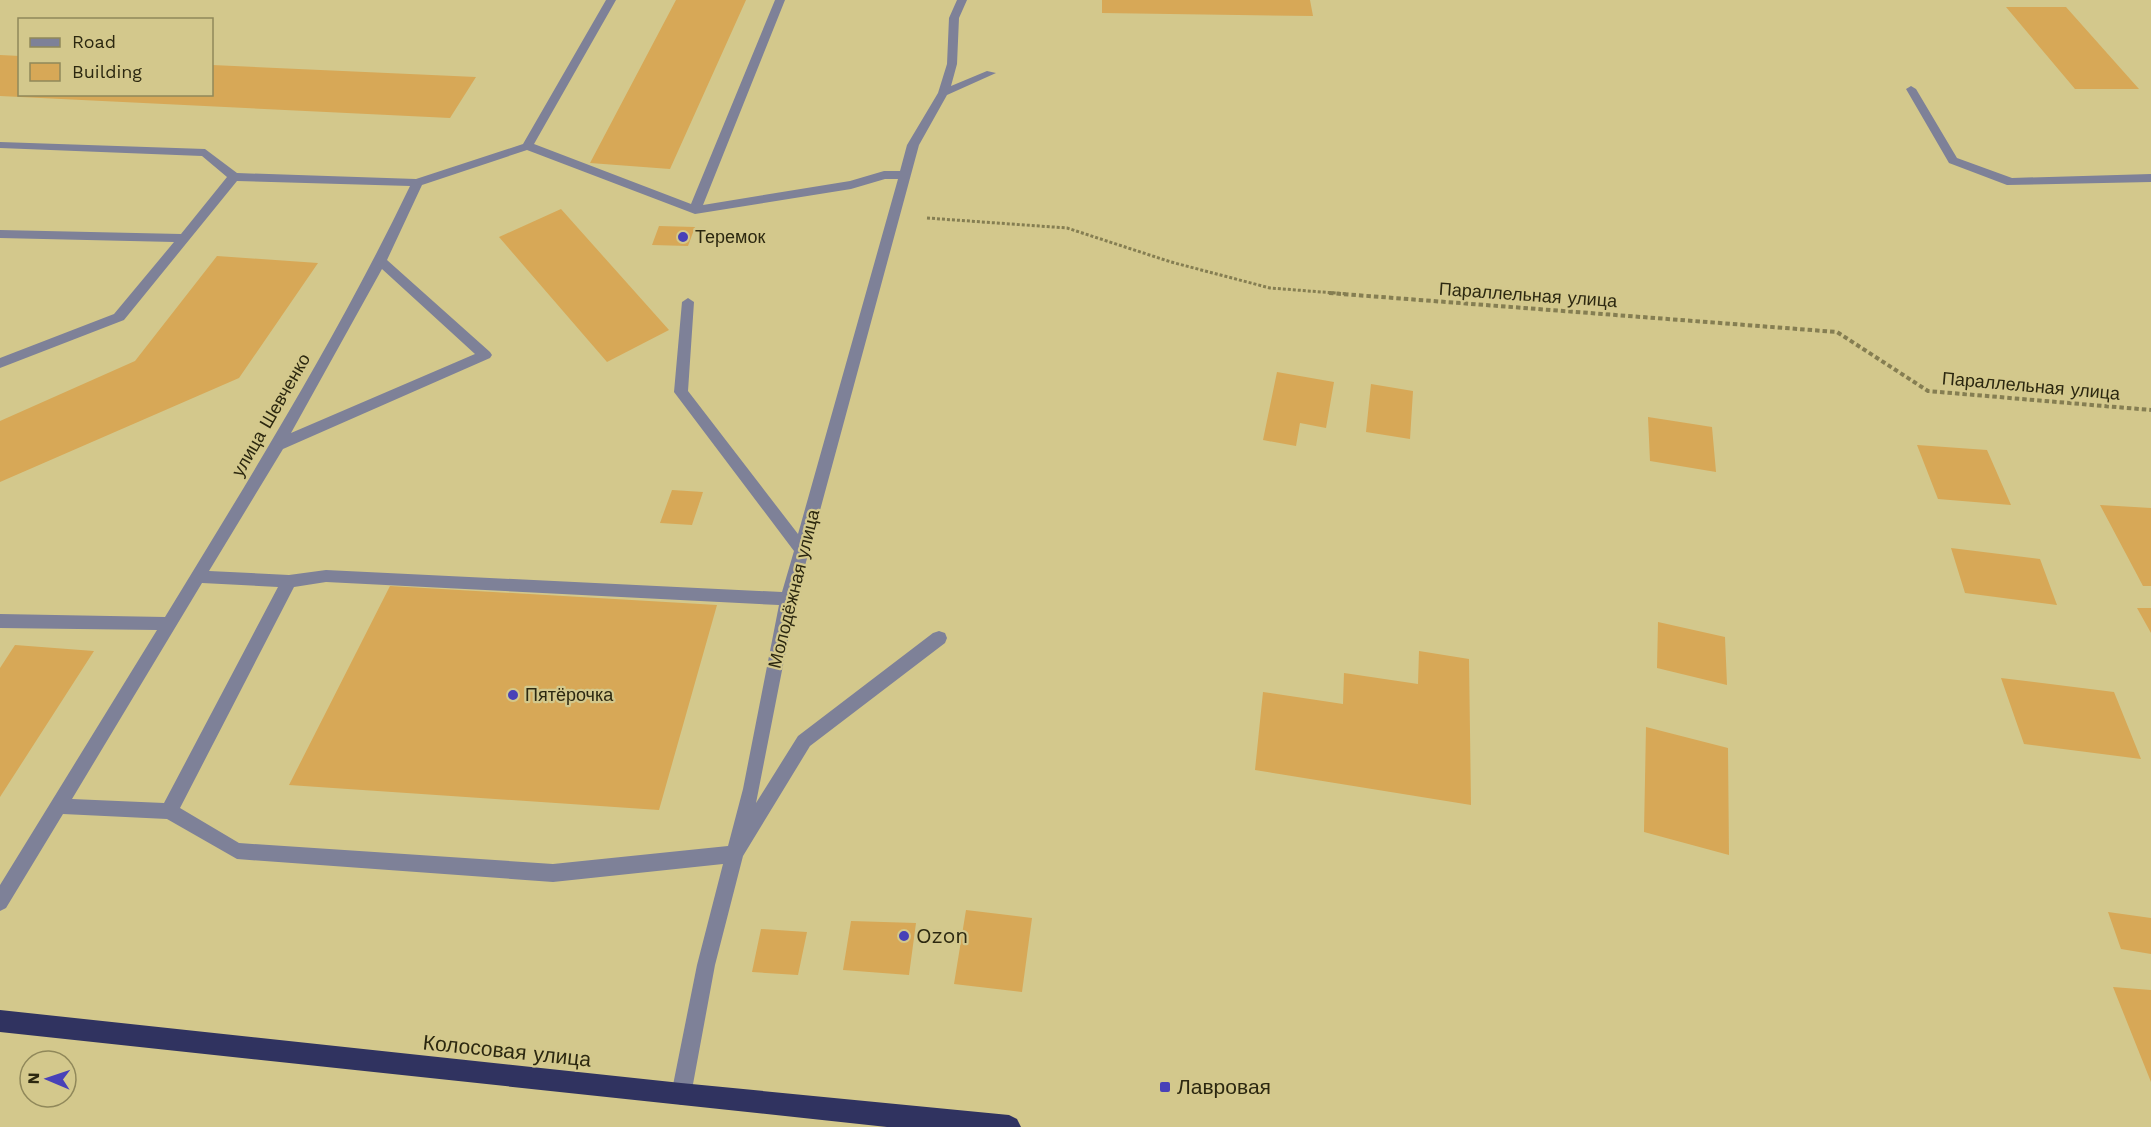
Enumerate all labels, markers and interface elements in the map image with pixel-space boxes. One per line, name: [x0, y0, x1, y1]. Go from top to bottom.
legend: [18, 18, 213, 96]
text: Road: [72, 31, 116, 52]
text: Building: [72, 61, 142, 82]
place label: Теремок: [695, 226, 765, 247]
marker: Теремок: [676, 230, 690, 244]
street label: Параллельная улица: [1438, 278, 1619, 311]
street label: улица Шевченко: [227, 350, 314, 480]
street label: Параллельная улица: [1941, 367, 2122, 404]
street label: Молодёжная улица: [764, 506, 824, 671]
place label: Пятёрочка: [525, 684, 614, 705]
marker: Пятёрочка: [506, 688, 520, 702]
place label: Ozon: [916, 923, 968, 948]
marker: Ozon: [897, 929, 911, 943]
street label: Колосовая улица: [422, 1029, 593, 1072]
north arrow: [18, 1049, 78, 1109]
text: N: [24, 1072, 43, 1085]
place label: Лавровая: [1177, 1074, 1271, 1099]
marker: Лавровая: [1158, 1080, 1172, 1094]

